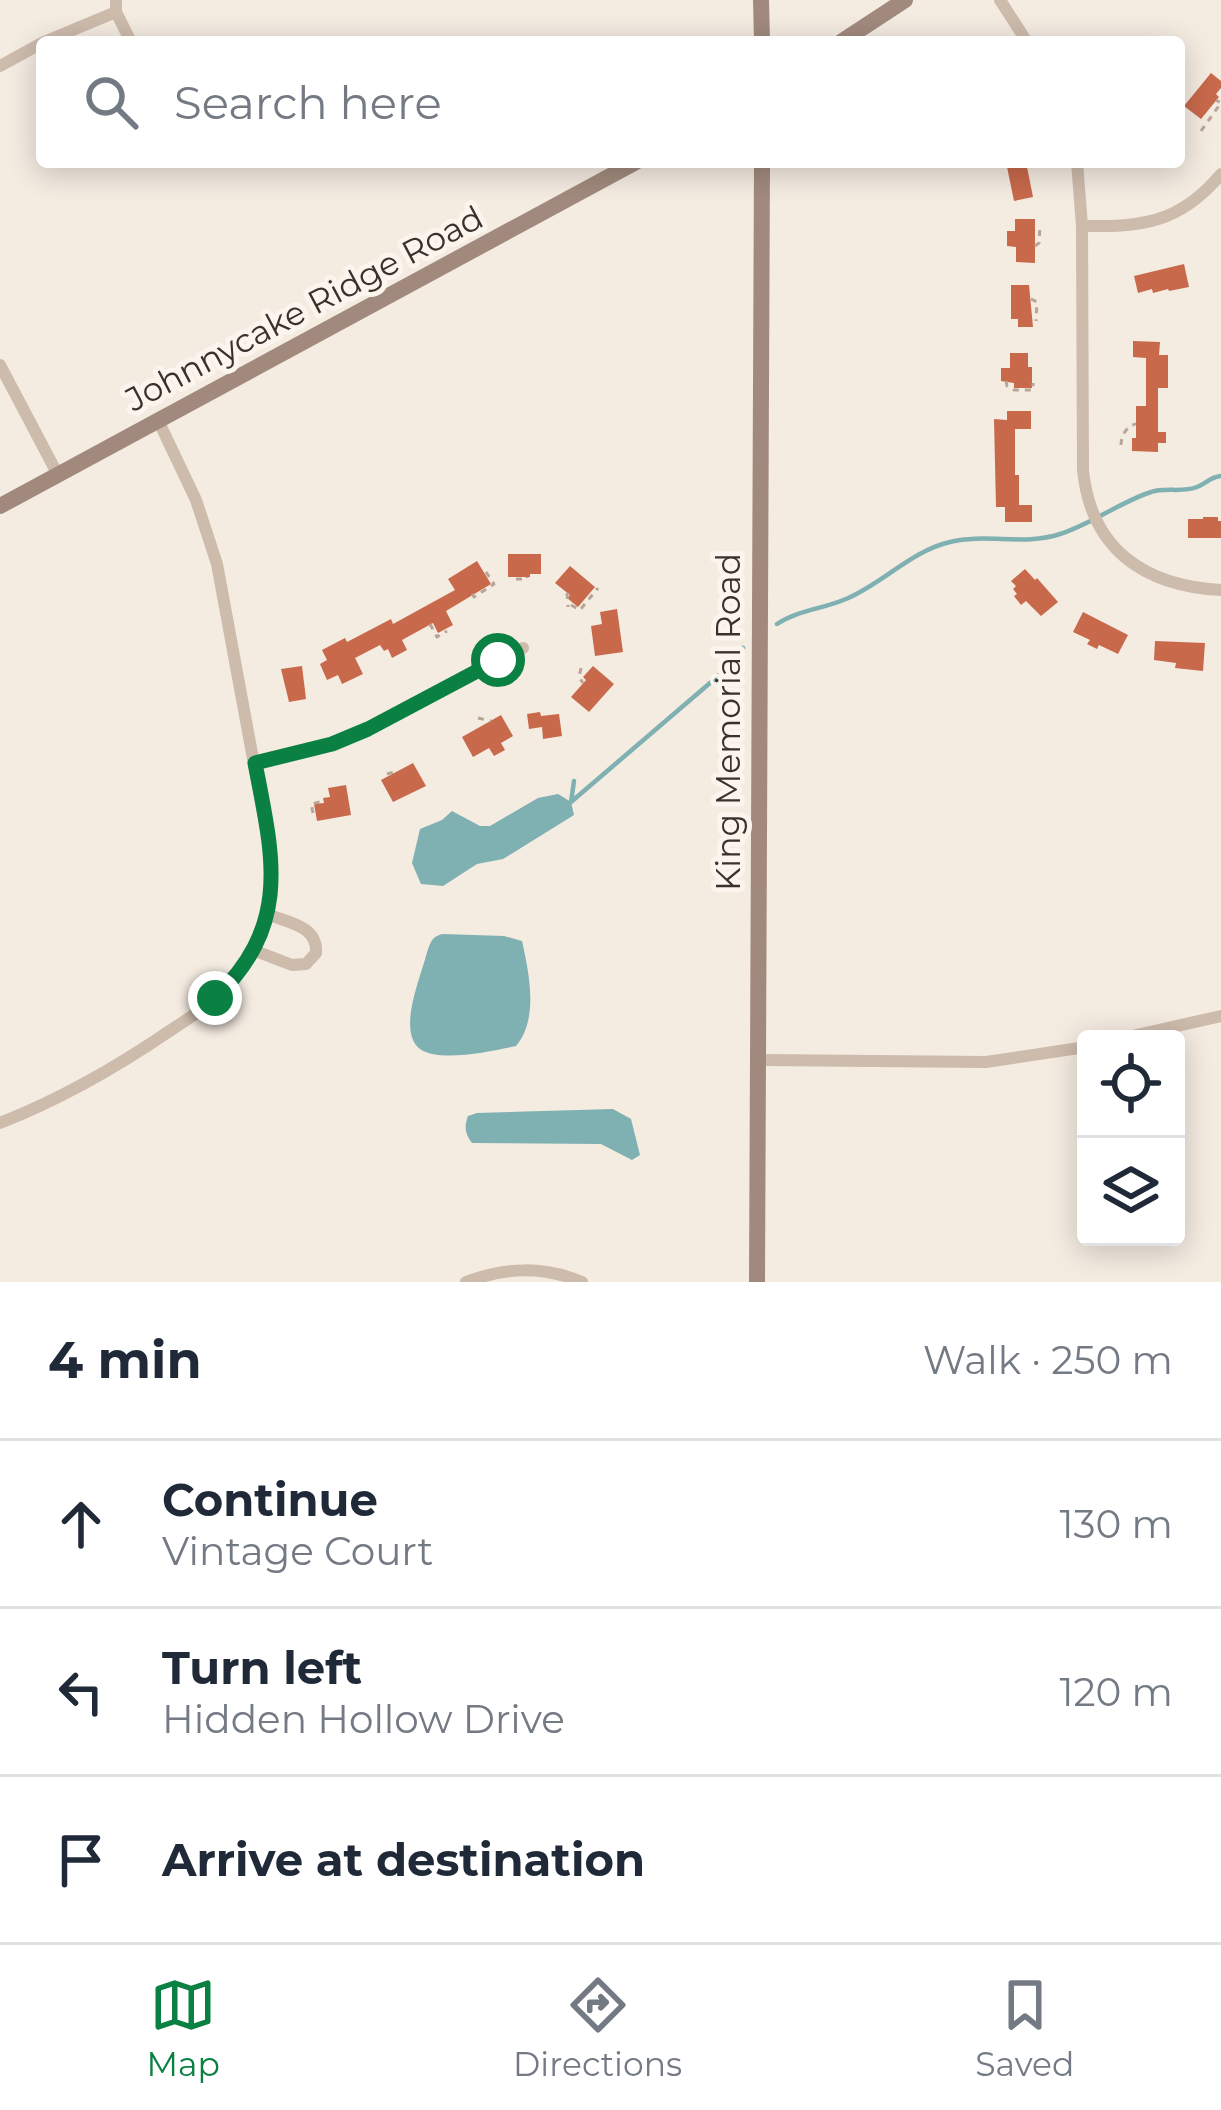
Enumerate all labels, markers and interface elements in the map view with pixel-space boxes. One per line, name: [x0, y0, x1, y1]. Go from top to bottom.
search box: [36, 36, 1185, 168]
icon: search: [78, 69, 144, 135]
text: Search here: [174, 75, 442, 130]
street label: Johnnycake Ridge Road: [118, 197, 490, 420]
street label: King Memorial Road: [708, 553, 748, 891]
route start: [471, 633, 525, 687]
route end: [188, 971, 242, 1025]
map controls: [1077, 1030, 1185, 1246]
button: locate: [1077, 1030, 1185, 1138]
button: layers: [1077, 1138, 1185, 1246]
text: 4 min: [48, 1329, 202, 1391]
text: Walk · 250 m: [923, 1336, 1173, 1384]
text: Continue: [162, 1472, 378, 1527]
icon: ahead: [48, 1491, 114, 1557]
text: 130 m: [1060, 1500, 1173, 1548]
text: Vintage Court: [162, 1527, 433, 1575]
text: Turn left: [162, 1640, 362, 1695]
icon: left: [48, 1659, 114, 1725]
text: 120 m: [1059, 1668, 1173, 1716]
text: Hidden Hollow Drive: [162, 1695, 565, 1743]
icon: arrive: [48, 1827, 114, 1893]
text: Arrive at destination: [162, 1832, 645, 1887]
tab: Map: [147, 1972, 220, 2084]
tab: Directions: [513, 1972, 682, 2084]
tab: Saved: [975, 1972, 1074, 2084]

